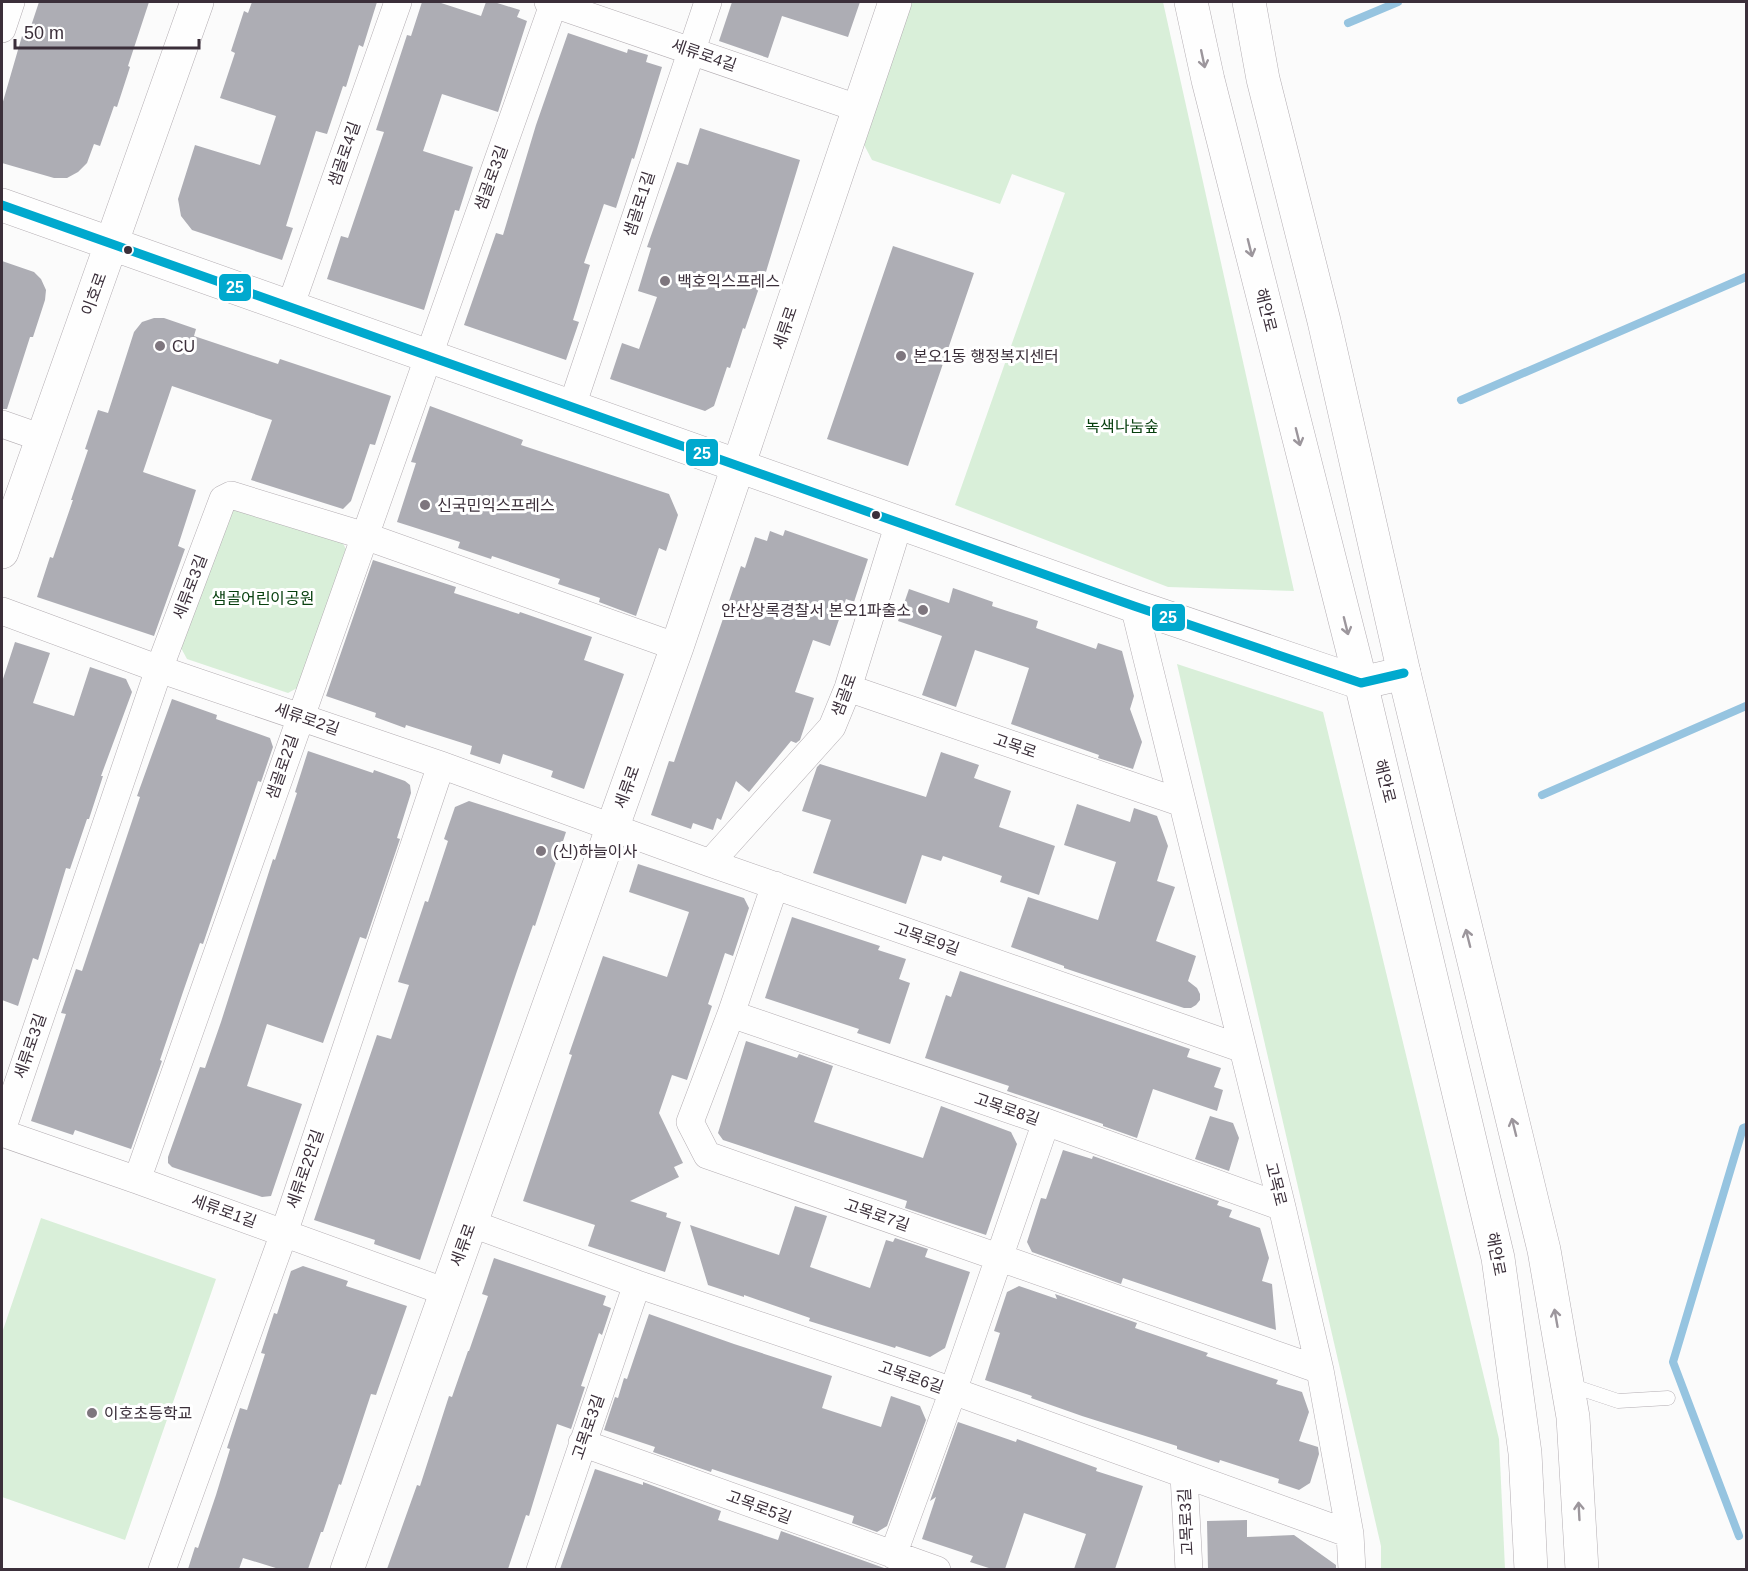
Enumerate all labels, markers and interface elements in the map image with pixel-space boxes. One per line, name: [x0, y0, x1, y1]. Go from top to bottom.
scale bar: [15, 12, 200, 50]
text: 50 m: [24, 23, 64, 43]
street label: 세류로4길: [669, 36, 739, 74]
one-way arrow: [1198, 49, 1210, 68]
street label: 샘골로4길: [325, 119, 363, 189]
street label: 샘골로3길: [471, 143, 511, 213]
street label: 샘골로1길: [620, 169, 658, 239]
one-way arrow: [1245, 238, 1257, 257]
unlabelled marker: [122, 244, 134, 256]
street label: 이호로: [78, 270, 110, 318]
line badge: 25: [218, 273, 252, 302]
place label: 백호익스프레스: [677, 273, 780, 290]
marker: 백호익스프레스: [658, 274, 672, 288]
text: 25: [226, 279, 244, 296]
street label: 해안로: [1252, 287, 1280, 334]
street label: 세류로: [770, 304, 800, 352]
place label: CU: [172, 338, 195, 355]
marker: CU: [153, 339, 167, 353]
place label: 본오1동 행정복지센터: [913, 348, 1059, 365]
marker: 본오1동 행정복지센터: [894, 349, 908, 363]
park label: 녹색나눔숲: [1085, 418, 1159, 435]
one-way arrow: [1293, 427, 1305, 446]
line badge: 25: [685, 438, 719, 467]
text: 25: [693, 445, 711, 462]
place label: 신국민익스프레스: [437, 497, 555, 514]
marker: 신국민익스프레스: [418, 498, 432, 512]
unlabelled marker: [870, 509, 882, 521]
street label: 세류로3길: [170, 552, 210, 622]
park label: 샘골어린이공원: [211, 590, 315, 607]
place label: 안산상록경찰서 본오1파출소: [721, 602, 911, 619]
marker: 안산상록경찰서 본오1파출소: [916, 603, 930, 617]
line badge: 25: [1151, 603, 1186, 632]
text: 25: [1159, 609, 1177, 626]
one-way arrow: [1341, 616, 1353, 635]
street label: 샘골로: [828, 671, 860, 719]
street label: 세류로2길: [272, 700, 342, 738]
street label: 고목로: [991, 731, 1039, 761]
street label: 샘골로2길: [263, 732, 301, 802]
street label: 해안로: [1371, 758, 1399, 805]
street label: 세류로: [611, 763, 643, 811]
place label: (신)하늘이사: [553, 843, 638, 860]
marker: (신)하늘이사: [534, 844, 548, 858]
street label: 고목로9길: [892, 920, 962, 958]
one-way arrow: [1462, 929, 1474, 948]
street label: 세류로3길: [11, 1011, 49, 1081]
street label: 고목로8길: [972, 1090, 1042, 1128]
one-way arrow: [1508, 1118, 1520, 1137]
street label: 세류로2안길: [284, 1127, 326, 1211]
street label: 고목로: [1262, 1161, 1290, 1208]
street label: 세류로1길: [189, 1191, 259, 1231]
street label: 고목로7길: [842, 1196, 912, 1234]
street label: 세류로: [447, 1221, 479, 1269]
street label: 해안로: [1483, 1231, 1509, 1278]
one-way arrow: [1550, 1308, 1561, 1328]
street label: 고목로6길: [876, 1358, 946, 1396]
street label: 고목로3길: [569, 1392, 607, 1462]
place label: 이호초등학교: [104, 1405, 192, 1422]
marker: 이호초등학교: [85, 1406, 99, 1420]
street label: 고목로5길: [724, 1487, 794, 1527]
street label: 고목로3길: [1176, 1488, 1196, 1556]
one-way arrow: [1573, 1502, 1584, 1522]

